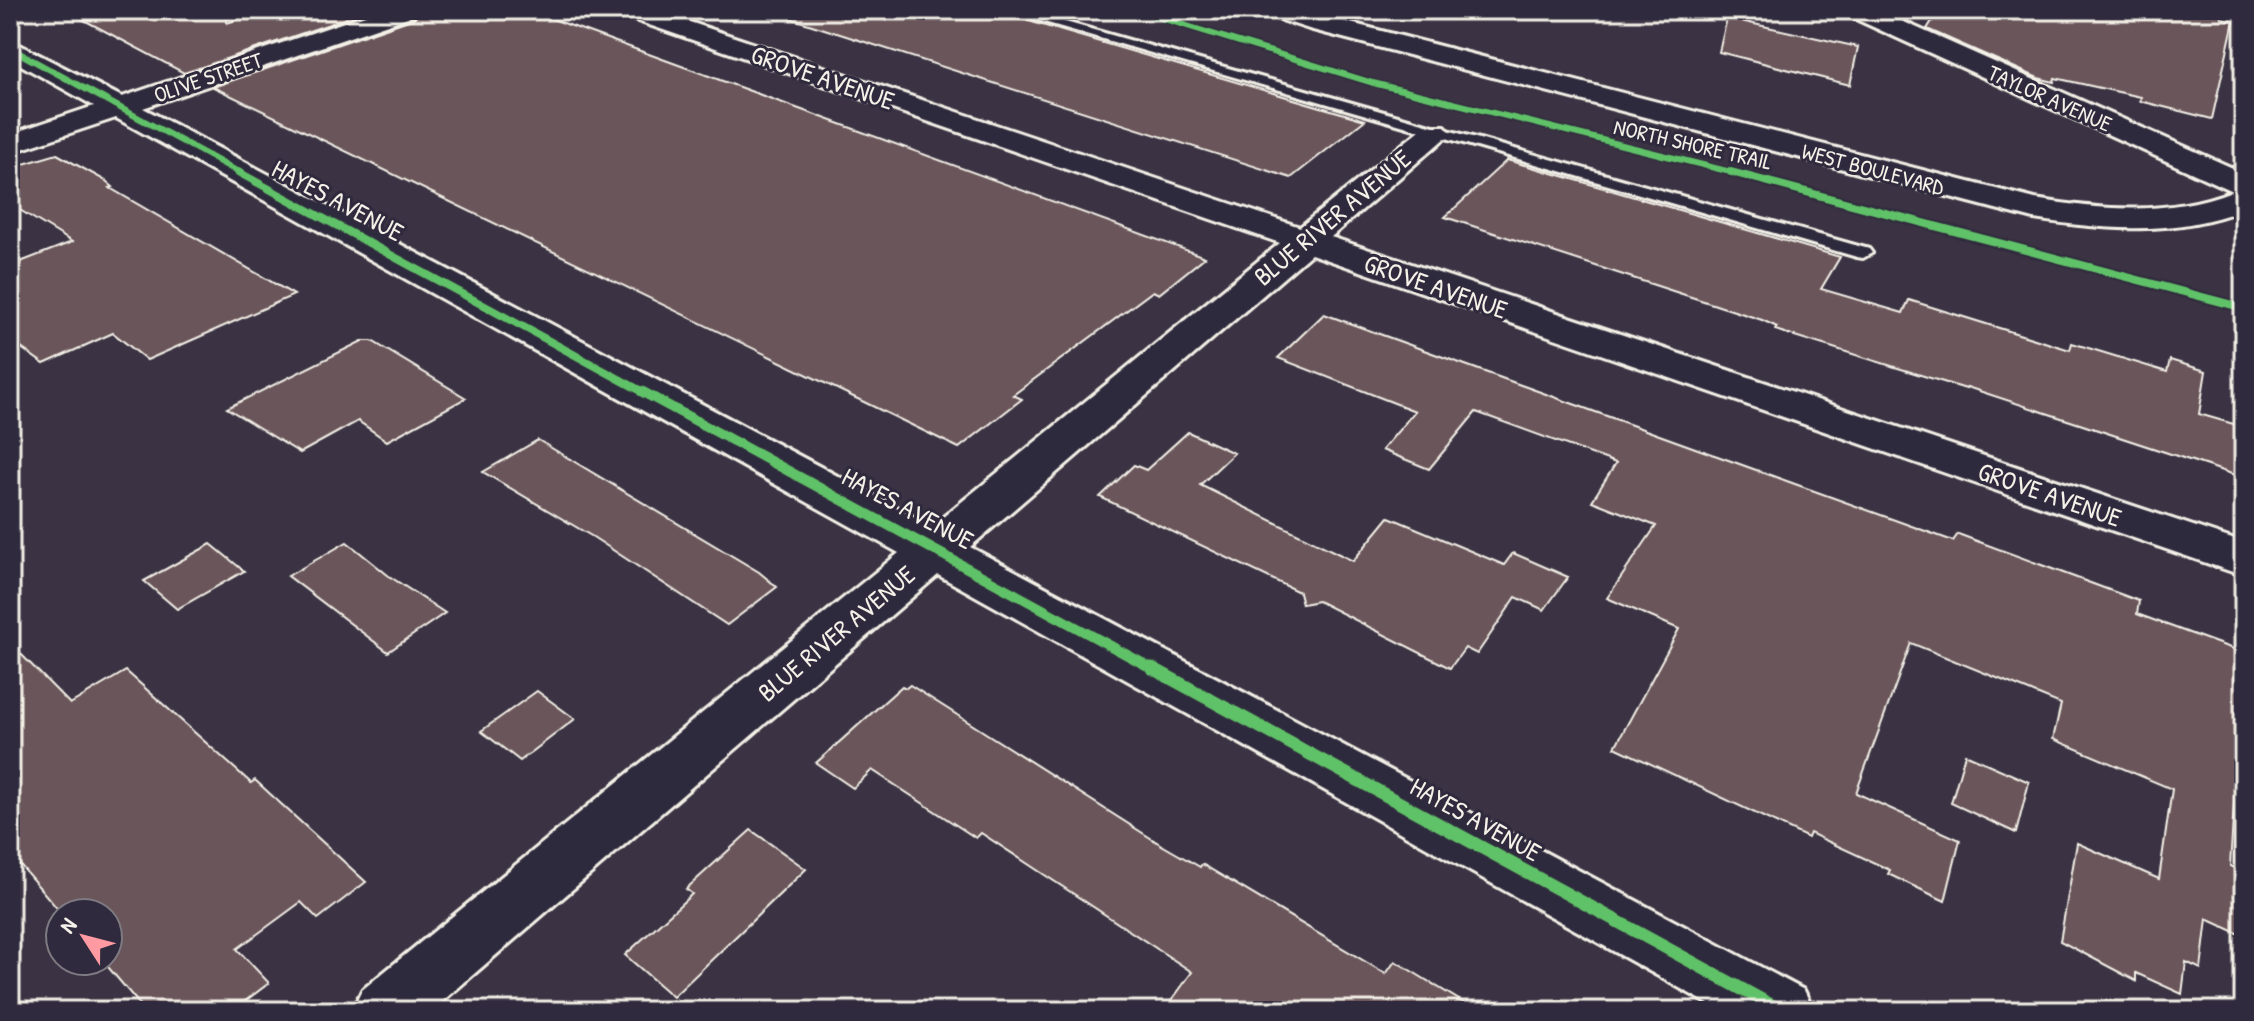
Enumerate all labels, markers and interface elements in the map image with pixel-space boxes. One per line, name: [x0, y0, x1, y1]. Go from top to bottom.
street label: GROVE AVENUE: [747, 36, 900, 118]
street label: OLIVE STREET: [150, 44, 267, 110]
street label: TAYLOR AVENUE: [1983, 57, 2117, 139]
street label: NORTH SHORE TRAIL: [1611, 111, 1775, 177]
street label: WEST BOULEVARD: [1799, 136, 1948, 202]
street label: BLUE RIVER AVENUE: [1246, 141, 1418, 293]
street label: HAYES AVENUE: [266, 151, 410, 250]
street label: GROVE AVENUE: [1360, 245, 1513, 327]
street label: GROVE AVENUE: [1974, 453, 2127, 535]
street label: HAYES AVENUE: [836, 459, 980, 558]
street label: BLUE RIVER AVENUE: [750, 557, 922, 709]
street label: HAYES AVENUE: [1404, 769, 1548, 869]
north arrow: [44, 897, 124, 977]
text: N: [52, 911, 84, 939]

